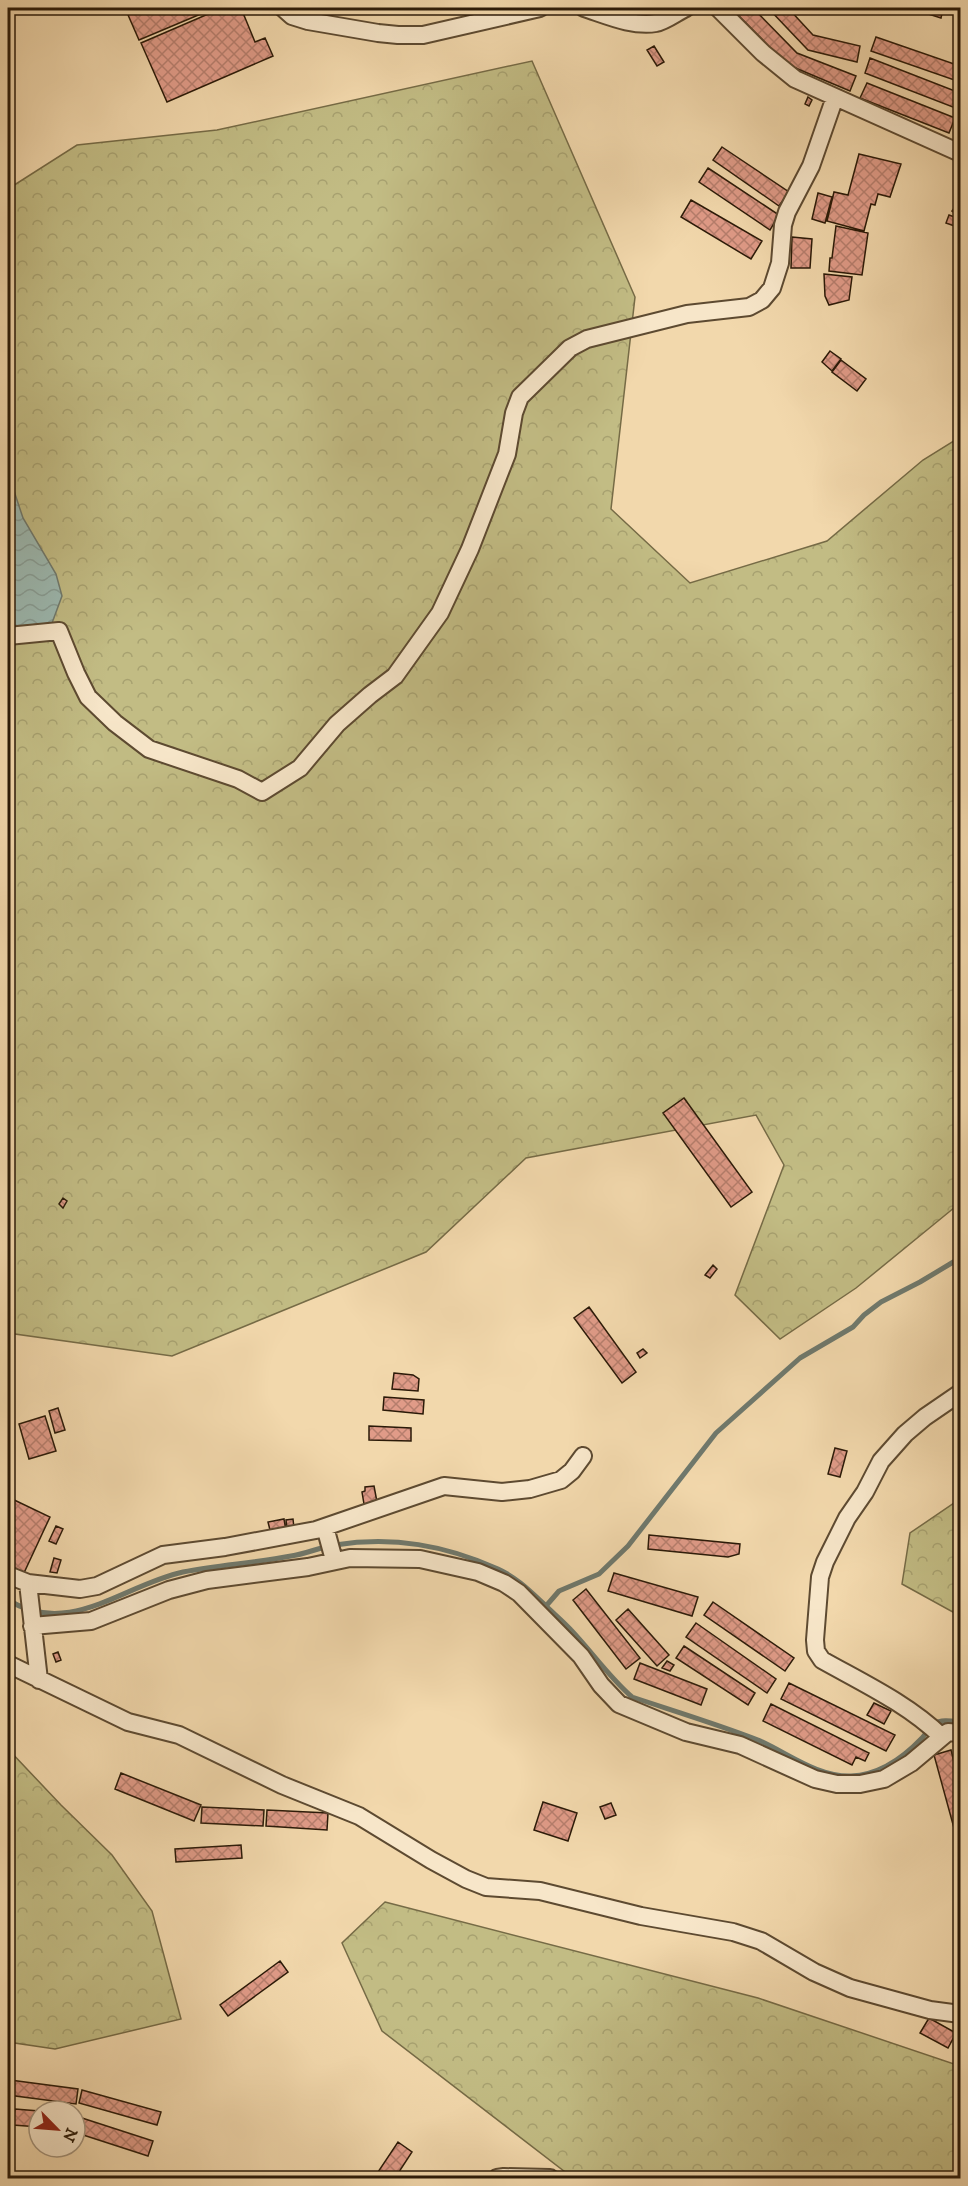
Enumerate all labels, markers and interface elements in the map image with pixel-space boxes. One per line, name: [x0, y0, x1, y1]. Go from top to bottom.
north arrow: [27, 2099, 87, 2159]
text: N: [58, 2125, 82, 2145]

